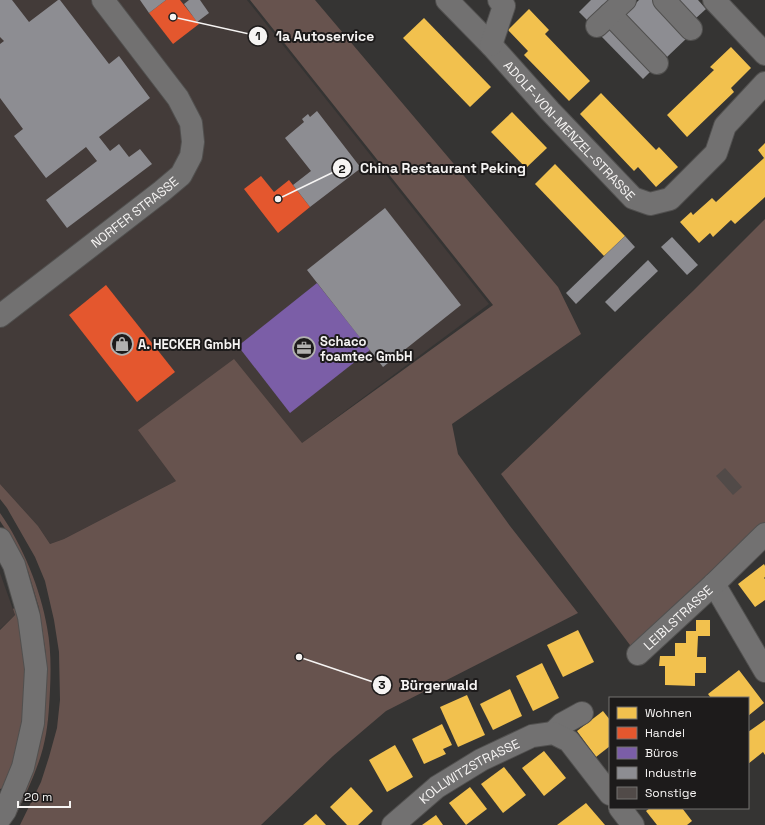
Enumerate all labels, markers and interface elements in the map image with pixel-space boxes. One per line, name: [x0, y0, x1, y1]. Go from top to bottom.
callout: 1a Autoservice: [248, 23, 383, 49]
text: 1a Autoservice: [276, 27, 374, 45]
text: 1: [255, 28, 261, 44]
street label: ADOLF-VON-MENZEL-STRASSE: [500, 57, 639, 204]
callout: China Restaurant Peking: [332, 155, 534, 181]
text: China Restaurant Peking: [360, 159, 526, 177]
text: 2: [338, 161, 346, 177]
street label: NORFER STRASSE: [87, 173, 182, 251]
shop icon: A. HECKER GmbH: [109, 331, 135, 357]
place label: Schaco foamtec GmbH: [320, 333, 413, 365]
office icon: Schaco foamtec GmbH: [291, 335, 317, 361]
place label: A. HECKER GmbH: [138, 336, 241, 353]
street label: LEIBLSTRASSE: [640, 581, 716, 654]
callout: Bürgerwald: [372, 672, 485, 698]
text: Bürgerwald: [400, 676, 478, 694]
text: 3: [378, 677, 386, 693]
legend: [609, 697, 749, 809]
text: Wohnen: [645, 705, 692, 721]
text: Handel: [645, 725, 685, 741]
street label: KOLLWITZSTRASSE: [415, 735, 522, 807]
text: Büros: [645, 745, 678, 761]
text: Industrie: [645, 765, 697, 781]
scale bar: [18, 783, 70, 809]
text: Sonstige: [645, 785, 697, 801]
text: 20 m: [24, 789, 52, 805]

